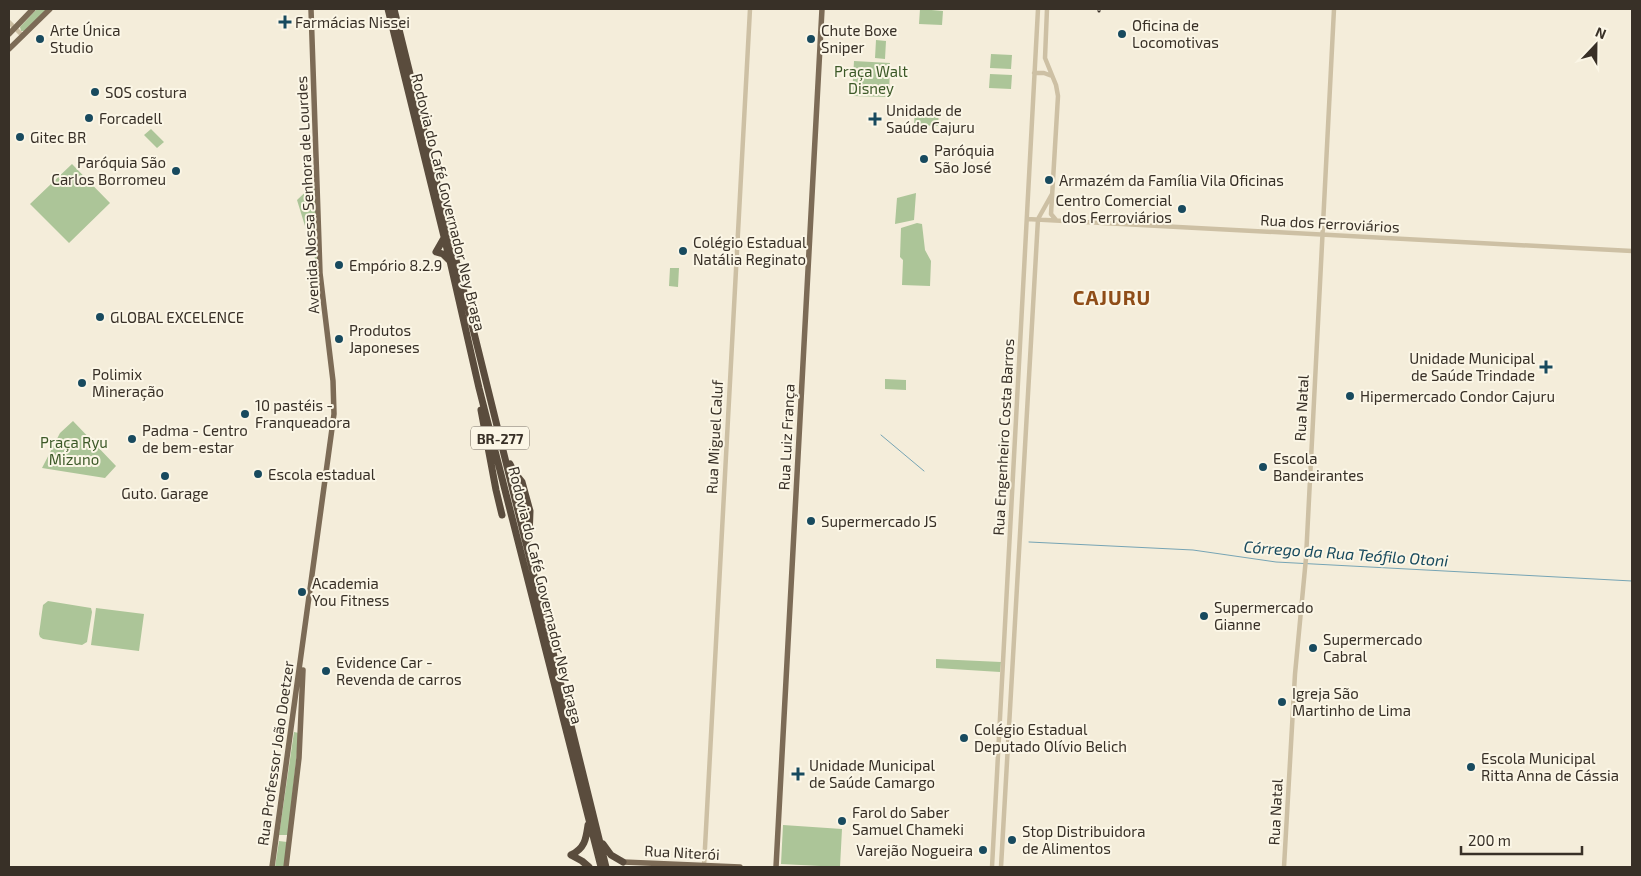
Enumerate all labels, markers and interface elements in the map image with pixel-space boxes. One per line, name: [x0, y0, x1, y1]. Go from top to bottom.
place label: Farmácias Nissei: [295, 13, 410, 31]
marker: Farmácias Nissei: [279, 16, 291, 28]
place label: Oficina de Locomotivas: [1132, 16, 1219, 51]
north arrow: [1571, 20, 1621, 70]
place label: Arte Única Studio: [50, 21, 120, 56]
place label: Chute Boxe Sniper: [821, 21, 897, 56]
text: N: [1593, 23, 1609, 42]
marker: Oficina de Locomotivas: [1116, 28, 1128, 40]
marker: Arte Única Studio: [34, 33, 46, 45]
marker: Chute Boxe Sniper: [805, 33, 817, 45]
park label: Praça Walt Disney: [834, 62, 908, 97]
street label: Rodovia do Café Governador Ney Braga: [408, 71, 490, 333]
street label: Avenida Nossa Senhora de Lourdes: [292, 76, 322, 314]
place label: SOS costura: [105, 83, 187, 101]
marker: SOS costura: [89, 86, 101, 98]
place label: Unidade de Saúde Cajuru: [886, 101, 975, 137]
place label: Forcadell: [99, 109, 163, 127]
marker: Forcadell: [83, 112, 95, 124]
marker: Unidade de Saúde Cajuru: [868, 112, 882, 126]
place label: Gitec BR: [30, 128, 86, 146]
marker: Gitec BR: [14, 131, 26, 143]
place label: Paróquia São José: [934, 141, 994, 176]
place label: Paróquia São Carlos Borromeu: [51, 153, 166, 188]
marker: Paróquia São José: [918, 153, 930, 165]
marker: Paróquia São Carlos Borromeu: [170, 165, 182, 177]
place label: Armazém da Família Vila Oficinas: [1059, 171, 1284, 189]
marker: Armazém da Família Vila Oficinas: [1043, 174, 1055, 186]
place label: Centro Comercial dos Ferroviários: [1055, 191, 1173, 226]
marker: Centro Comercial dos Ferroviários: [1176, 203, 1188, 215]
street label: Rua dos Ferroviários: [1260, 210, 1400, 236]
place label: Colégio Estadual Natália Reginato: [693, 233, 807, 268]
marker: Colégio Estadual Natália Reginato: [677, 245, 689, 257]
place label: Empório 8.2.9: [349, 256, 442, 274]
marker: Empório 8.2.9: [333, 259, 345, 271]
district label: CAJURU: [1073, 285, 1151, 309]
place label: GLOBAL EXCELENCE: [110, 308, 244, 326]
marker: GLOBAL EXCELENCE: [94, 311, 106, 323]
place label: Produtos Japoneses: [349, 321, 420, 356]
marker: Produtos Japoneses: [333, 333, 345, 345]
street label: Rua Engenheiro Costa Barros: [989, 338, 1017, 536]
place label: Unidade Municipal de Saúde Trindade: [1409, 349, 1536, 384]
marker: Unidade Municipal de Saúde Trindade: [1539, 360, 1553, 374]
place label: Polimix Mineração: [92, 365, 164, 401]
street label: Rua Natal: [1290, 374, 1312, 442]
marker: Polimix Mineração: [76, 377, 88, 389]
street label: Rua Miguel Caluf: [702, 379, 726, 494]
street label: Rua Luiz França: [774, 383, 799, 491]
place label: Hipermercado Condor Cajuru: [1360, 387, 1555, 406]
marker: Hipermercado Condor Cajuru: [1344, 390, 1356, 402]
place label: 10 pastéis - Franqueadora: [255, 396, 351, 431]
marker: 10 pastéis - Franqueadora: [239, 408, 251, 420]
place label: Padma - Centro de bem-estar: [142, 421, 248, 456]
road number: BR-277: [471, 426, 529, 449]
park label: Praça Ryu Mizuno: [40, 433, 108, 468]
marker: Padma - Centro de bem-estar: [126, 433, 138, 445]
place label: Escola Bandeirantes: [1273, 449, 1364, 484]
marker: Escola Bandeirantes: [1257, 461, 1269, 473]
street label: Rodovia do Café Governador Ney Braga: [505, 464, 587, 726]
place label: Escola estadual: [268, 465, 376, 483]
marker: Escola estadual: [252, 468, 264, 480]
marker: Guto. Garage: [159, 470, 171, 482]
place label: Guto. Garage: [121, 484, 209, 502]
place label: Supermercado JS: [821, 512, 937, 530]
marker: Supermercado JS: [805, 515, 817, 527]
water label: Córrego da Rua Teófilo Otoni: [1243, 536, 1449, 570]
place label: Academia You Fitness: [312, 574, 390, 609]
marker: Academia You Fitness: [296, 586, 308, 598]
place label: Supermercado Gianne: [1214, 598, 1313, 633]
marker: Supermercado Gianne: [1198, 610, 1210, 622]
place label: Supermercado Cabral: [1323, 630, 1422, 665]
marker: Supermercado Cabral: [1307, 642, 1319, 654]
place label: Evidence Car - Revenda de carros: [336, 653, 462, 688]
street label: Rua Professor João Doetzer: [253, 659, 297, 847]
marker: Evidence Car - Revenda de carros: [320, 665, 332, 677]
place label: Igreja São Martinho de Lima: [1292, 684, 1411, 719]
marker: Igreja São Martinho de Lima: [1276, 696, 1288, 708]
place label: Colégio Estadual Deputado Olívio Belich: [974, 720, 1127, 755]
marker: Colégio Estadual Deputado Olívio Belich: [958, 732, 970, 744]
place label: Escola Municipal Ritta Anna de Cássia: [1481, 749, 1619, 784]
place label: Unidade Municipal de Saúde Camargo: [809, 756, 935, 791]
marker: Escola Municipal Ritta Anna de Cássia: [1465, 761, 1477, 773]
marker: Unidade Municipal de Saúde Camargo: [791, 767, 805, 781]
street label: Rua Natal: [1264, 778, 1286, 846]
place label: Farol do Saber Samuel Chameki: [852, 803, 964, 838]
marker: Farol do Saber Samuel Chameki: [836, 815, 848, 827]
place label: Stop Distribuidora de Alimentos: [1022, 822, 1146, 857]
scale bar: [1461, 824, 1582, 856]
text: 200 m: [1468, 831, 1511, 849]
marker: Stop Distribuidora de Alimentos: [1006, 834, 1018, 846]
street label: Rua Niterói: [644, 841, 720, 863]
place label: Varejão Nogueira: [856, 841, 973, 860]
marker: Varejão Nogueira: [977, 844, 989, 856]

